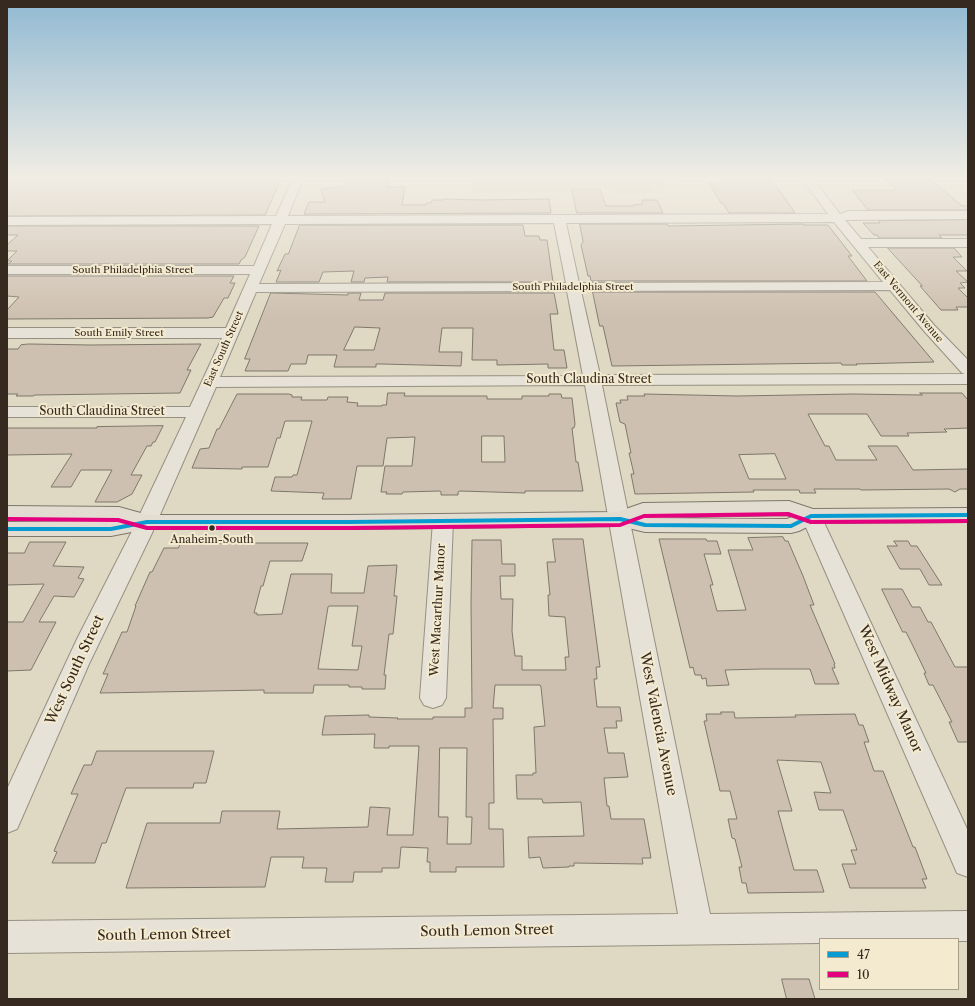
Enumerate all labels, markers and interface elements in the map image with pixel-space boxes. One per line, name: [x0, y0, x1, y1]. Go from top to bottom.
street label: East Vermont Avenue: [871, 259, 945, 345]
street label: South Philadelphia Street: [72, 264, 194, 276]
street label: South Philadelphia Street: [512, 281, 634, 293]
street label: East South Street: [202, 309, 246, 389]
street label: South Emily Street: [74, 327, 164, 339]
street label: South Claudina Street: [526, 373, 652, 387]
street label: South Claudina Street: [39, 405, 165, 419]
marker: Anaheim-South: [207, 523, 217, 533]
place label: Anaheim-South: [170, 533, 254, 547]
street label: West Macarthur Manor: [427, 543, 449, 677]
street label: West South Street: [42, 612, 108, 728]
street label: West Midway Manor: [854, 623, 926, 755]
street label: West Valencia Avenue: [636, 651, 680, 797]
street label: South Lemon Street: [420, 921, 554, 941]
street label: South Lemon Street: [97, 925, 231, 945]
legend: [819, 938, 959, 990]
text: 47: [857, 947, 870, 962]
text: 10: [857, 967, 870, 982]

